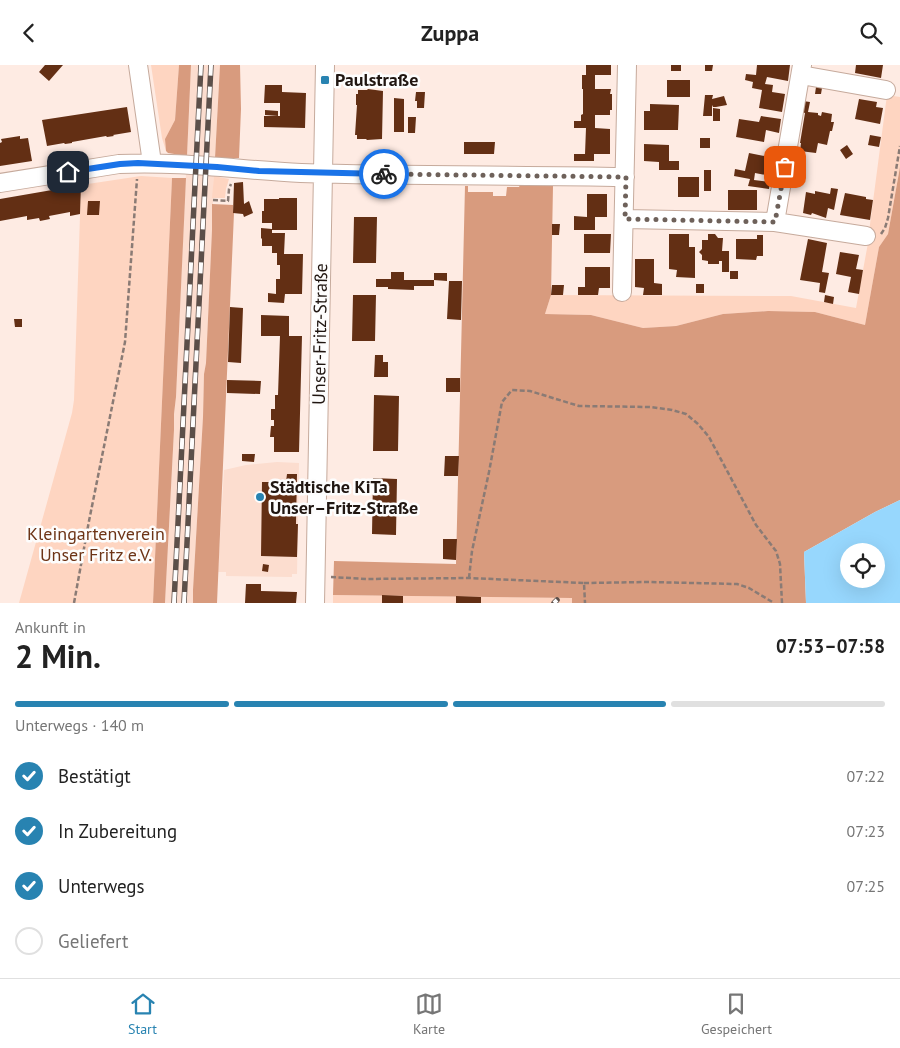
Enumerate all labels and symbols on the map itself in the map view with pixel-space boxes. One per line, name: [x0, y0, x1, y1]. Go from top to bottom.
place label: Paulstraße: [335, 68, 418, 91]
marker: Paulstraße: [319, 74, 331, 86]
pin: [764, 146, 806, 188]
courier: [359, 149, 409, 199]
pin: [47, 151, 89, 193]
street label: Unser-Fritz-Straße: [307, 263, 332, 405]
place label: Städtische KiTa Unser–Fritz-Straße: [270, 475, 418, 519]
marker: Städtische KiTa Unser–Fritz-Straße: [254, 491, 266, 503]
park label: Kleingartenverein Unser Fritz e.V.: [27, 522, 165, 566]

